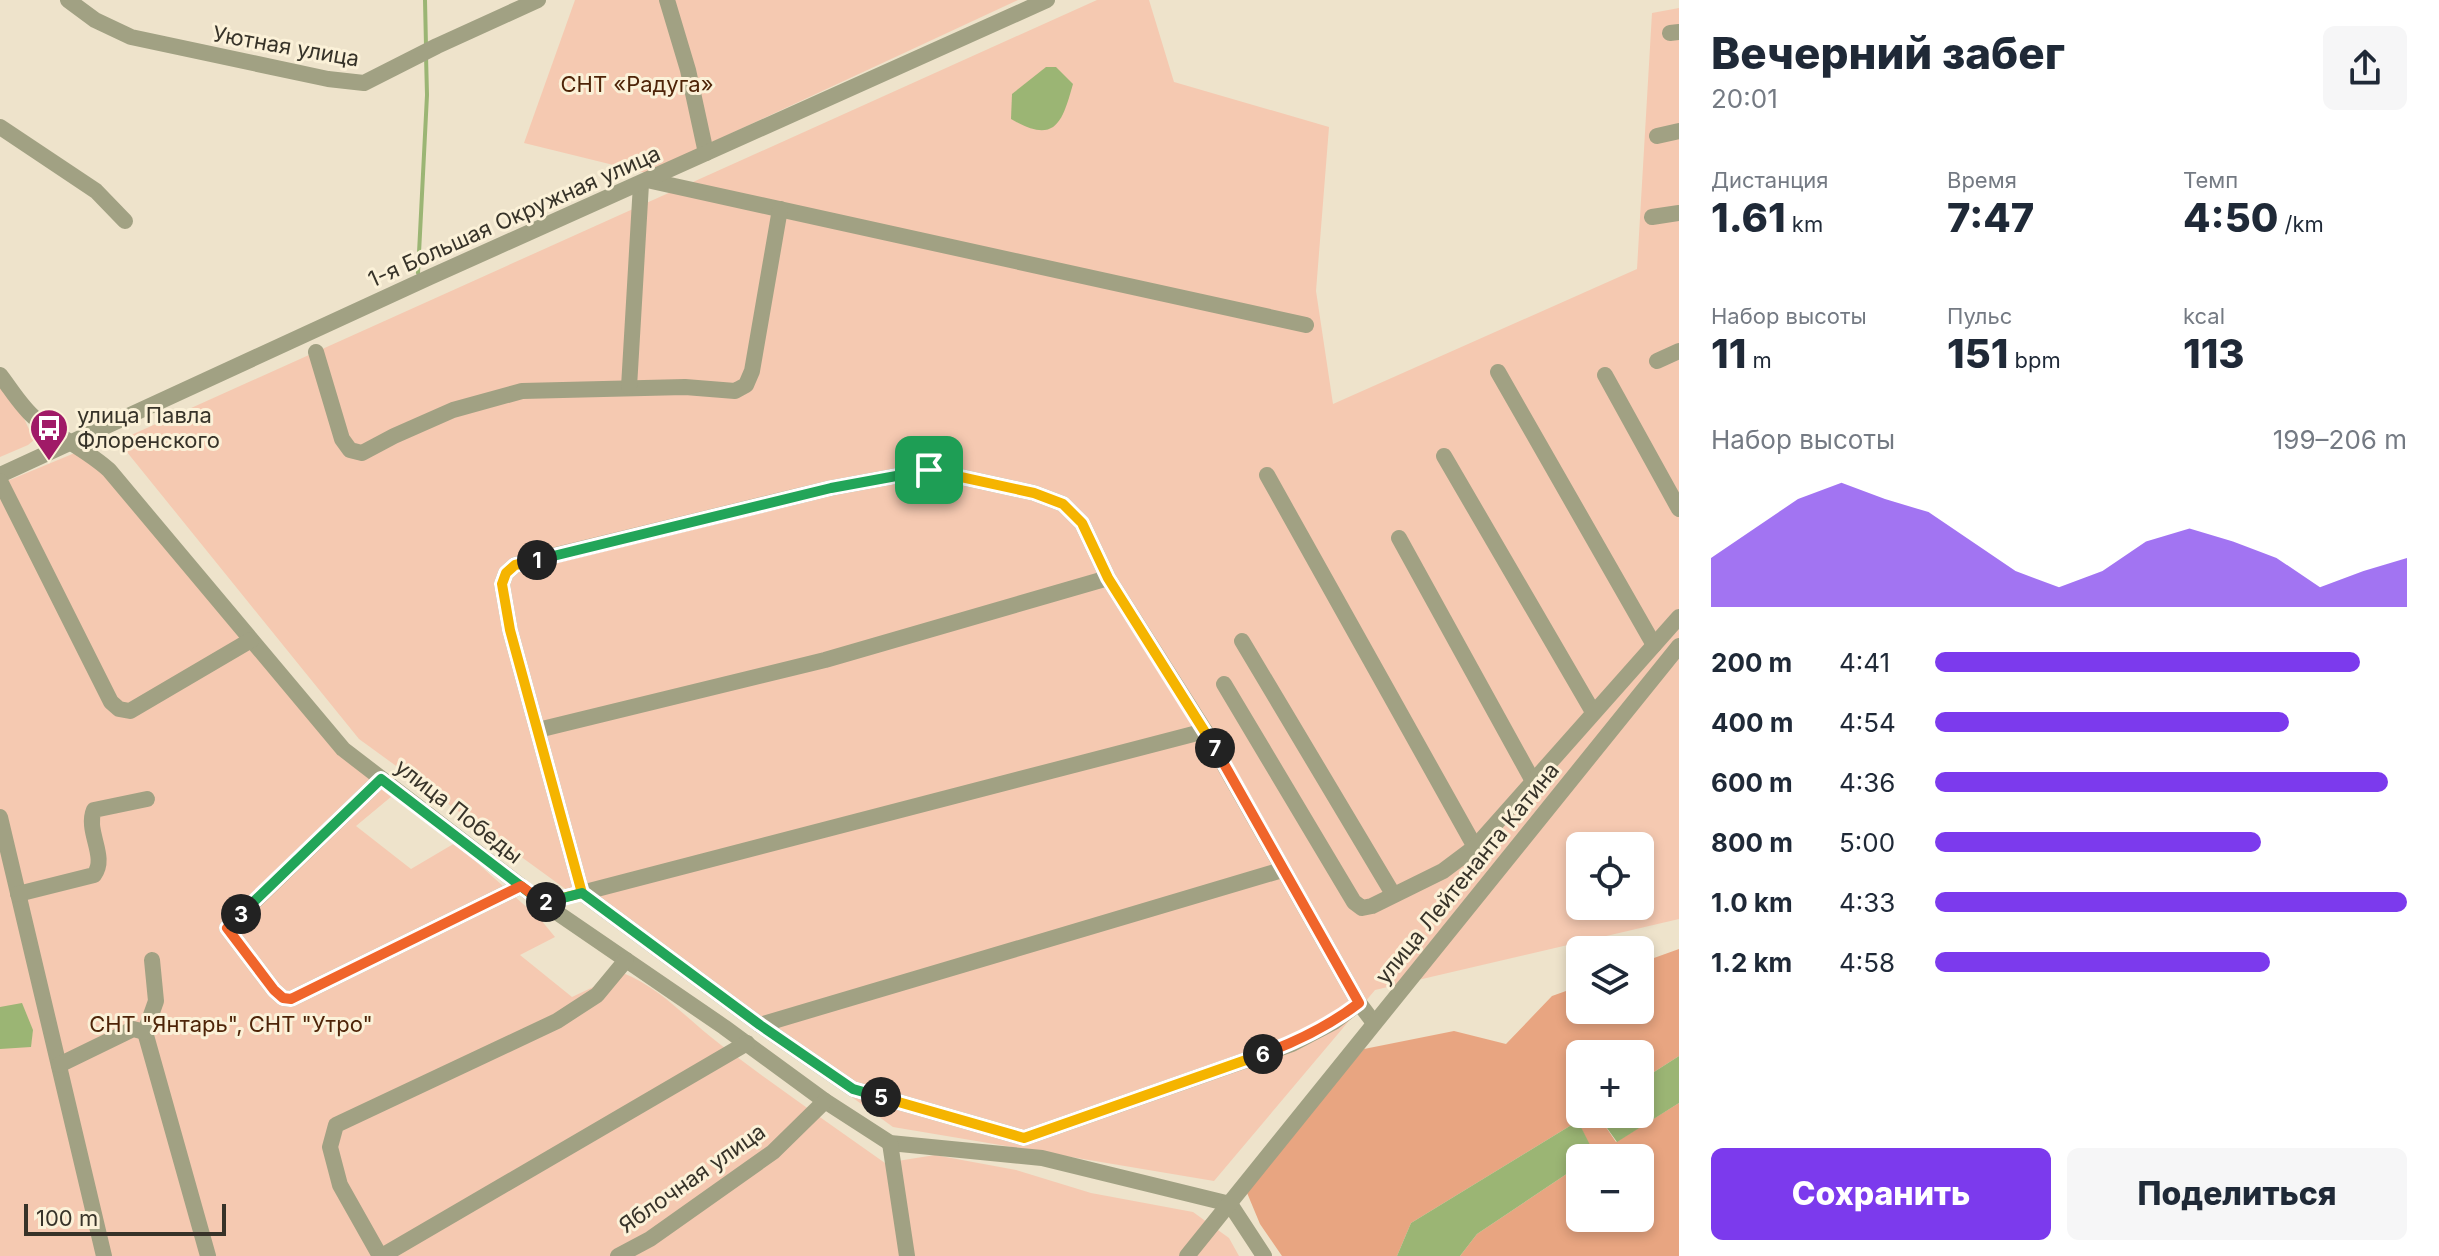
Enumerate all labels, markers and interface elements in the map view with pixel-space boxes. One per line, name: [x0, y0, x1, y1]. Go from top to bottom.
street label: Уютная улица: [211, 20, 361, 72]
text: Вечерний забег: [1711, 26, 2065, 80]
button: share: [2323, 26, 2407, 110]
park label: СНТ «Радуга»: [561, 71, 713, 97]
text: 20:01: [1711, 83, 1778, 114]
street label: 1-я Большая Окружная улица: [364, 140, 664, 292]
text: Дистанция: [1711, 167, 1829, 193]
text: Время: [1947, 167, 2017, 193]
text: Темп: [2183, 167, 2238, 193]
text: 1.61: [1711, 193, 1786, 242]
text: 7:47: [1947, 193, 2034, 242]
text: 4:50: [2183, 193, 2278, 242]
text: km: [1786, 211, 1823, 237]
text: /km: [2278, 211, 2324, 237]
text: Набор высоты: [1711, 303, 1867, 329]
text: Пульс: [1947, 303, 2012, 329]
text: kcal: [2183, 303, 2225, 329]
text: 11: [1711, 329, 1746, 378]
text: 151: [1947, 329, 2008, 378]
text: 113: [2183, 329, 2245, 378]
text: m: [1746, 347, 1772, 373]
text: bpm: [2008, 347, 2061, 373]
place label: улица Павла Флоренского: [77, 402, 220, 453]
bus stop icon: улица Павла Флоренского: [28, 407, 70, 462]
text: Набор высоты: [1711, 424, 1895, 455]
text: 199–206 m: [2273, 424, 2407, 455]
pin: [895, 436, 963, 504]
icon: arrive: [907, 448, 951, 492]
pin: 1: [517, 540, 557, 580]
text: 1: [532, 547, 542, 573]
text: 200 m: [1711, 647, 1792, 678]
text: 4:41: [1839, 647, 1890, 678]
text: 400 m: [1711, 707, 1794, 738]
text: 4:54: [1839, 707, 1896, 738]
pin: 7: [1195, 728, 1235, 768]
text: 7: [1209, 735, 1221, 761]
street label: улица Победы: [390, 753, 528, 869]
street label: улица Лейтенанта Катина: [1370, 757, 1564, 989]
text: 600 m: [1711, 767, 1793, 798]
text: 4:36: [1839, 767, 1895, 798]
text: 800 m: [1711, 827, 1793, 858]
text: 5:00: [1839, 827, 1895, 858]
map controls: [1566, 832, 1654, 1232]
button: locate: [1566, 832, 1654, 920]
pin: 2: [526, 882, 566, 922]
text: 1.0 km: [1711, 887, 1793, 918]
text: 4:33: [1839, 887, 1895, 918]
text: 2: [539, 889, 553, 915]
pin: 3: [221, 894, 261, 934]
text: 3: [234, 901, 248, 927]
button: layers: [1566, 936, 1654, 1024]
text: 1.2 km: [1711, 947, 1792, 978]
text: 4:58: [1839, 947, 1895, 978]
park label: СНТ "Янтарь", СНТ "Утро": [89, 1011, 373, 1037]
pin: 6: [1243, 1034, 1283, 1074]
button: +: [1566, 1040, 1654, 1128]
text: 6: [1256, 1041, 1270, 1067]
pin: 5: [861, 1077, 901, 1117]
text: 5: [874, 1084, 888, 1110]
street label: Яблочная улица: [614, 1118, 770, 1238]
button: −: [1566, 1144, 1654, 1232]
button: Сохранить: [1711, 1148, 2051, 1240]
button: Поделиться: [2067, 1148, 2407, 1240]
scale bar: [24, 1200, 226, 1236]
text: 100 m: [36, 1205, 98, 1231]

